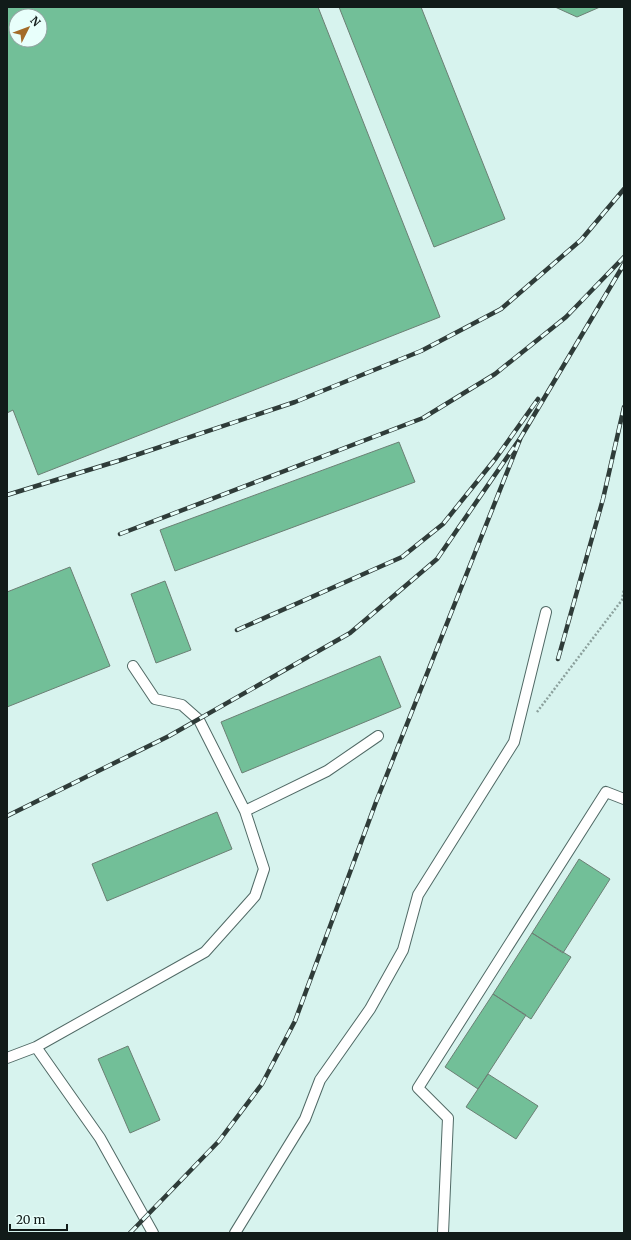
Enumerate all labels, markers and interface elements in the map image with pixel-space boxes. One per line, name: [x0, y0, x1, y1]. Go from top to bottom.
north arrow: [8, 8, 48, 48]
text: N: [27, 13, 44, 29]
scale bar: [10, 1206, 67, 1232]
text: 20 m: [16, 1212, 45, 1227]

